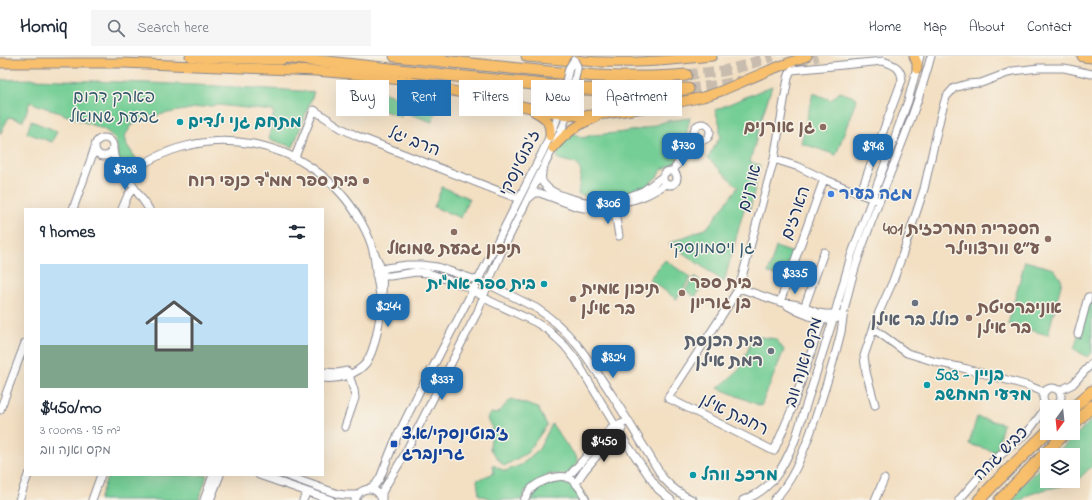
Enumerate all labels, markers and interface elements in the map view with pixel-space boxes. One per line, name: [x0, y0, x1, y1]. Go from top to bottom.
search box: [91, 10, 371, 46]
text: Homiq: [20, 14, 67, 41]
icon: search: [105, 17, 127, 39]
text: Search here: [137, 17, 209, 39]
text: Home: [869, 17, 901, 38]
text: Map: [923, 17, 947, 38]
text: About: [969, 17, 1005, 38]
text: Contact: [1027, 17, 1072, 38]
chip: Buy: [336, 80, 389, 116]
chip: Rent: [397, 80, 451, 116]
chip: Filters: [459, 80, 523, 116]
chip: New: [531, 80, 584, 116]
chip: Apartment: [592, 80, 682, 116]
park label: פארק דרום גבעת שמואל: [69, 85, 159, 130]
place label: מתחם גני ילדים: [188, 110, 302, 135]
place label: גן אורנים: [744, 115, 815, 140]
marker: מתחם גני ילדים: [175, 117, 185, 127]
street label: הרב יגל: [384, 121, 444, 163]
marker: גן אורנים: [818, 122, 828, 132]
street label: ז'בוטינסקי: [493, 126, 547, 200]
pin: $730: [659, 133, 707, 167]
pin: $948: [849, 134, 897, 168]
text: $730: [671, 136, 695, 155]
text: $948: [862, 137, 884, 156]
pin: $708: [101, 157, 149, 191]
text: $708: [113, 160, 137, 179]
street label: אורנים: [732, 162, 768, 214]
place label: בית ספר ממ"ד כנפי רוח: [188, 169, 358, 194]
marker: בית ספר ממ"ד כנפי רוח: [361, 176, 371, 186]
street label: הארזים: [775, 182, 817, 244]
place label: מגה בעיר: [839, 182, 913, 207]
marker: מגה בעיר: [826, 189, 836, 199]
pin: $306: [584, 191, 632, 225]
text: $306: [596, 194, 620, 213]
place label: 401 הספריה המרכזית ע״ש וורצווילר: [883, 217, 1040, 262]
text: 9 homes: [40, 220, 96, 245]
icon: filters: [286, 221, 308, 243]
marker: תיכון גבעת שמואל: [449, 227, 459, 237]
marker: 401 הספריה המרכזית ע״ש וורצווילר: [1043, 234, 1053, 244]
park label: גן ויסמונסקי: [669, 236, 755, 261]
place label: תיכון גבעת שמואל: [387, 237, 521, 262]
pin: $335: [771, 261, 819, 295]
text: $335: [782, 264, 808, 283]
place label: בית ספר בן גוריון: [690, 271, 752, 316]
place label: בית ספר אמ"ית: [426, 272, 536, 297]
place label: תיכון אמית בר אילן: [580, 277, 660, 322]
marker: בית ספר אמ"ית: [539, 279, 549, 289]
marker: בית ספר בן גוריון: [677, 288, 687, 298]
icon: home: [138, 290, 210, 362]
pin: $244: [364, 294, 412, 328]
marker: תיכון אמית בר אילן: [568, 294, 578, 304]
place label: אוניברסיטת בר אילן: [976, 296, 1062, 341]
text: $244: [375, 297, 401, 316]
marker: כולל בר אילן: [910, 298, 920, 308]
place label: כולל בר אילן: [871, 308, 959, 333]
marker: אוניברסיטת בר אילן: [964, 313, 974, 323]
street label: מקס ואנה ווב: [778, 314, 830, 410]
place label: בית הכנסת רמת אילן: [684, 329, 763, 374]
pin: $824: [589, 345, 637, 379]
marker: בית הכנסת רמת אילן: [766, 346, 776, 356]
text: $824: [601, 348, 625, 367]
place label: 503 - בניין מדעי המחשב: [934, 363, 1032, 408]
pin: $337: [418, 367, 466, 401]
text: $337: [430, 370, 454, 389]
marker: 503 - בניין מדעי המחשב: [922, 380, 932, 390]
street label: רחבת אילן: [695, 388, 773, 442]
text: $450/mo: [40, 396, 102, 421]
north arrow: [1040, 400, 1080, 440]
map controls: [1040, 400, 1080, 488]
text: 3 rooms · 95 m²: [40, 421, 121, 440]
street label: כביש גהה: [968, 421, 1034, 487]
place label: ז׳בוטינסקי/א.צ גרינברג: [402, 422, 509, 467]
pin: $450: [580, 429, 628, 463]
text: $450: [591, 432, 617, 451]
marker: ז׳בוטינסקי/א.צ גרינברג: [389, 439, 399, 449]
text: מקס ואנה ווב: [40, 441, 111, 460]
button: layers: [1040, 448, 1080, 488]
place label: מרכז ווהל: [701, 463, 778, 488]
marker: מרכז ווהל: [688, 470, 698, 480]

